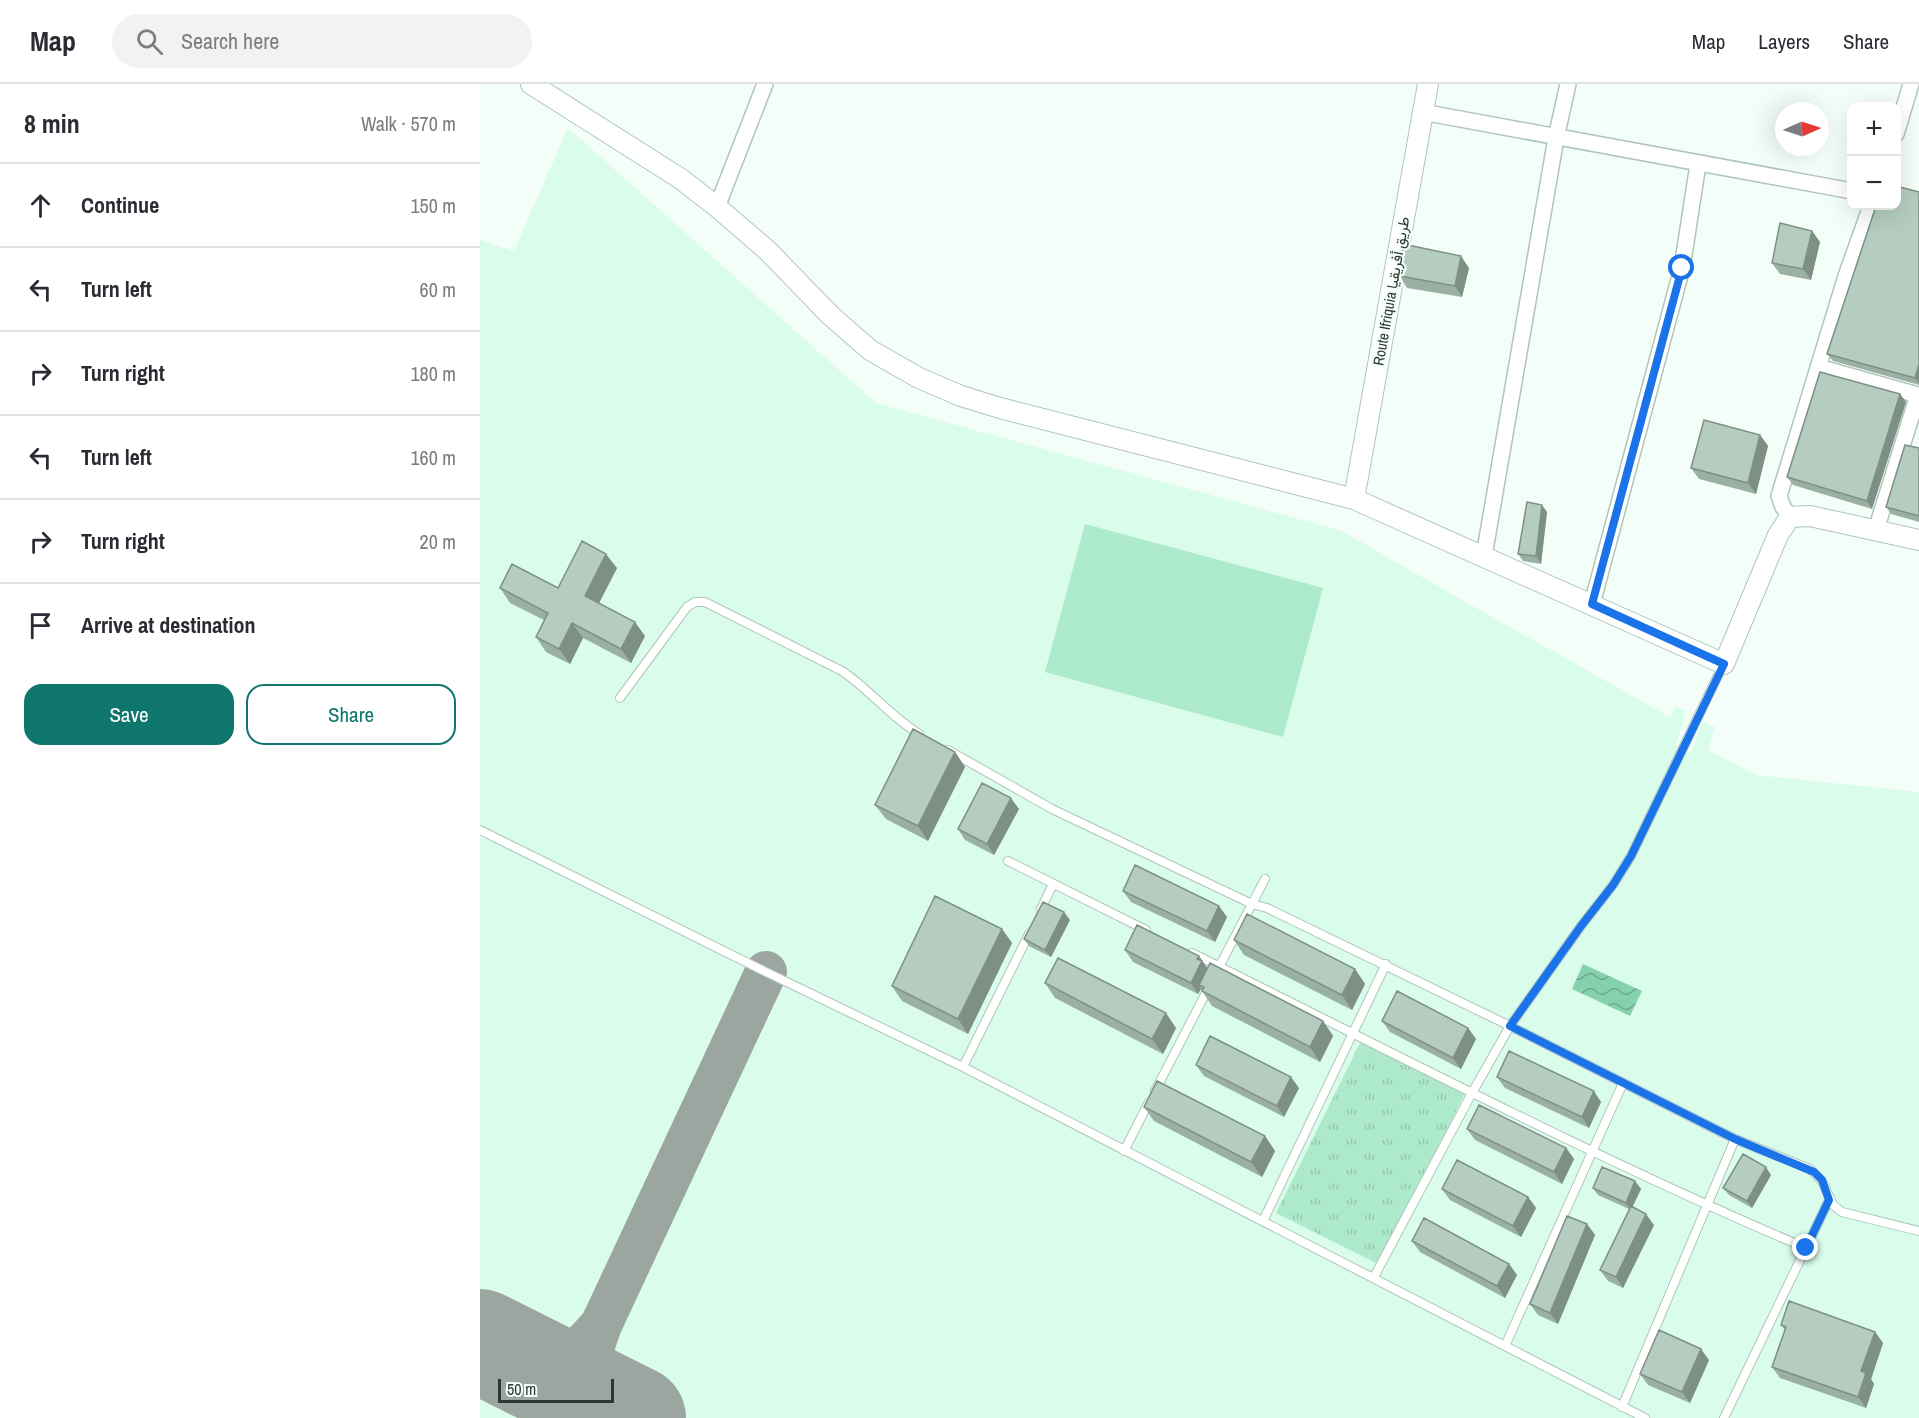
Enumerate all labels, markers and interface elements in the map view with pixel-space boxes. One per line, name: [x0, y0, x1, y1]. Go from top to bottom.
search box: [112, 14, 532, 68]
text: Map: [30, 22, 76, 60]
icon: search: [133, 25, 166, 58]
text: Search here: [181, 26, 279, 56]
text: Map: [1692, 27, 1725, 56]
text: Layers: [1758, 27, 1810, 56]
text: Share: [1843, 27, 1889, 56]
north arrow: [1775, 102, 1829, 156]
map controls: [1847, 102, 1901, 210]
button: +: [1847, 102, 1901, 156]
text: 8 min: [24, 106, 80, 141]
text: Walk · 570 m: [361, 110, 456, 137]
button: −: [1847, 156, 1901, 210]
icon: ahead: [24, 189, 57, 222]
text: Continue: [81, 190, 159, 220]
text: 150 m: [410, 192, 456, 219]
street label: Route Ifriquia طريق أفريقيا: [1368, 215, 1414, 367]
route start: [1668, 254, 1694, 280]
icon: left: [24, 273, 57, 306]
text: Turn left: [81, 274, 152, 304]
text: 60 m: [420, 276, 456, 303]
icon: right: [24, 357, 57, 390]
text: Turn right: [81, 358, 165, 388]
text: 180 m: [410, 360, 456, 387]
icon: left: [24, 441, 57, 474]
text: Turn left: [81, 442, 152, 472]
text: 160 m: [410, 444, 456, 471]
icon: right: [24, 525, 57, 558]
text: Turn right: [81, 526, 165, 556]
text: 20 m: [420, 528, 456, 555]
icon: arrive: [24, 609, 57, 642]
text: Arrive at destination: [81, 610, 255, 640]
button: Save: [24, 684, 234, 745]
button: Share: [246, 684, 456, 745]
route end: [1792, 1234, 1818, 1260]
scale bar: [498, 1376, 614, 1404]
text: 50 m: [507, 1378, 536, 1400]

